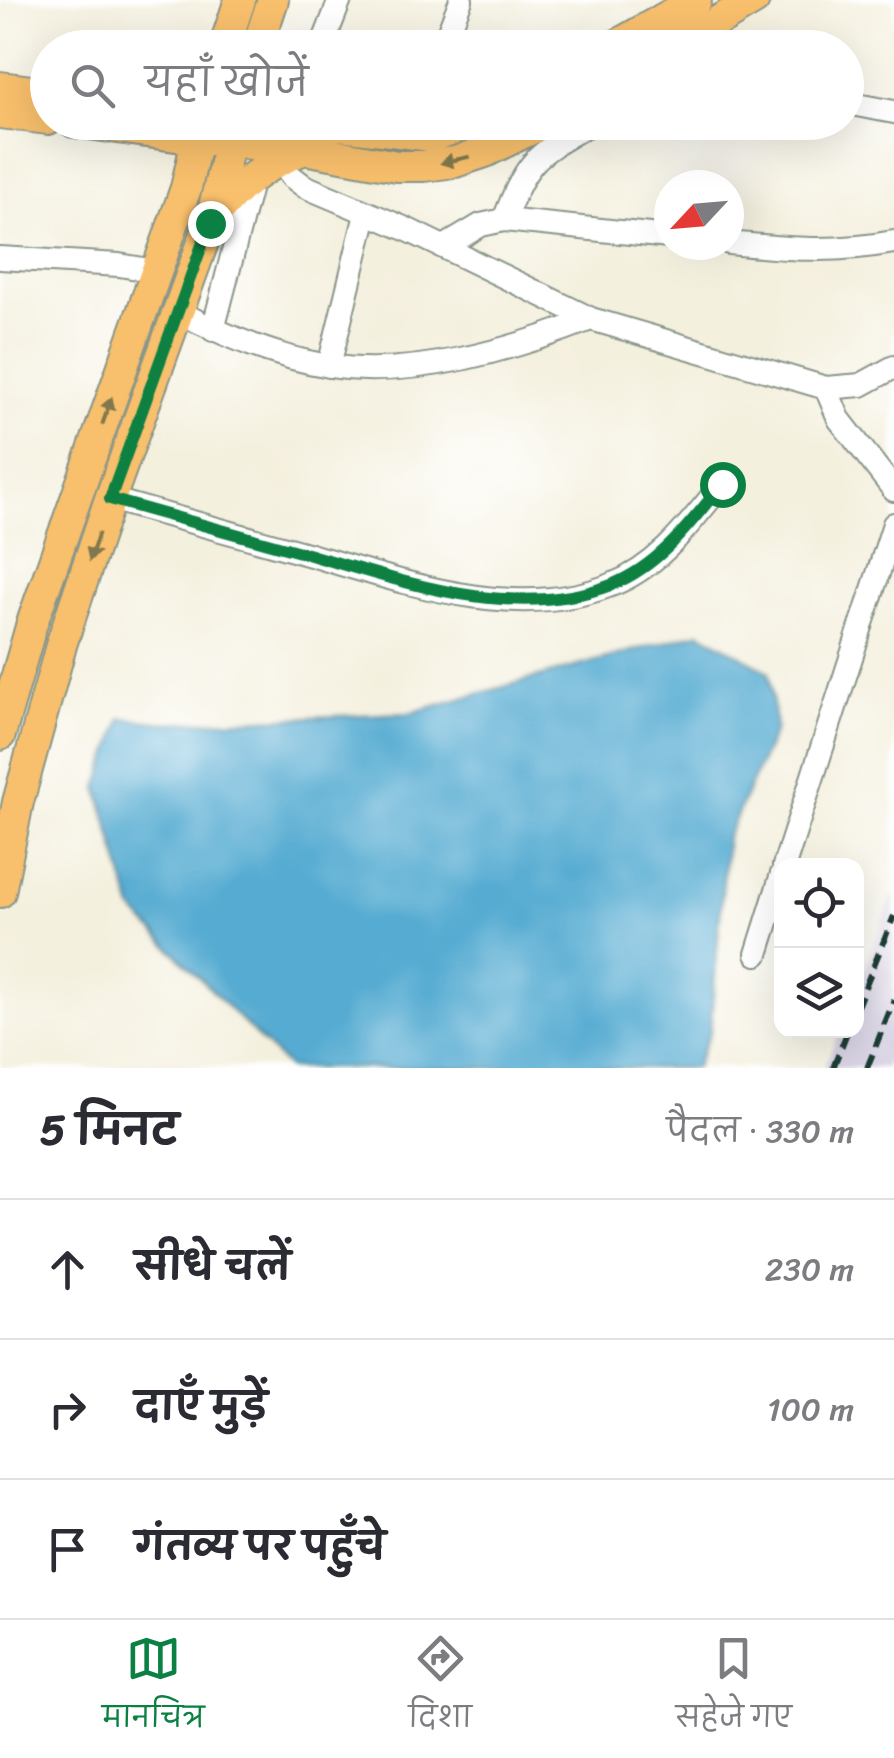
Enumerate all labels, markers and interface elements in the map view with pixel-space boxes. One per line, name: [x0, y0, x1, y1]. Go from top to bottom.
search box: [30, 30, 864, 140]
text: यहाँ खोजें: [145, 49, 308, 116]
icon: search: [65, 58, 120, 113]
one-way arrow: [439, 153, 470, 168]
north arrow: [654, 170, 744, 260]
route end: [188, 201, 234, 247]
one-way arrow: [100, 396, 115, 426]
route start: [700, 462, 746, 508]
one-way arrow: [85, 532, 100, 562]
map controls: [774, 858, 864, 1038]
button: locate: [774, 858, 864, 948]
button: layers: [774, 948, 864, 1038]
text: 5 मिनट: [40, 1093, 179, 1167]
text: पैदल · 330 m: [667, 1103, 854, 1160]
text: सीधे चलें: [135, 1233, 291, 1300]
text: 230 m: [765, 1241, 854, 1298]
icon: ahead: [40, 1242, 95, 1297]
text: दाएँ मुड़ें: [135, 1373, 267, 1440]
text: 100 m: [767, 1381, 854, 1438]
icon: right: [40, 1382, 95, 1437]
text: गंतव्य पर पहुँचे: [135, 1513, 386, 1580]
icon: arrive: [40, 1522, 95, 1577]
tab: मानचित्र: [102, 1631, 205, 1748]
tab: दिशा: [408, 1631, 472, 1748]
tab: सहेजे गए: [676, 1631, 792, 1748]

